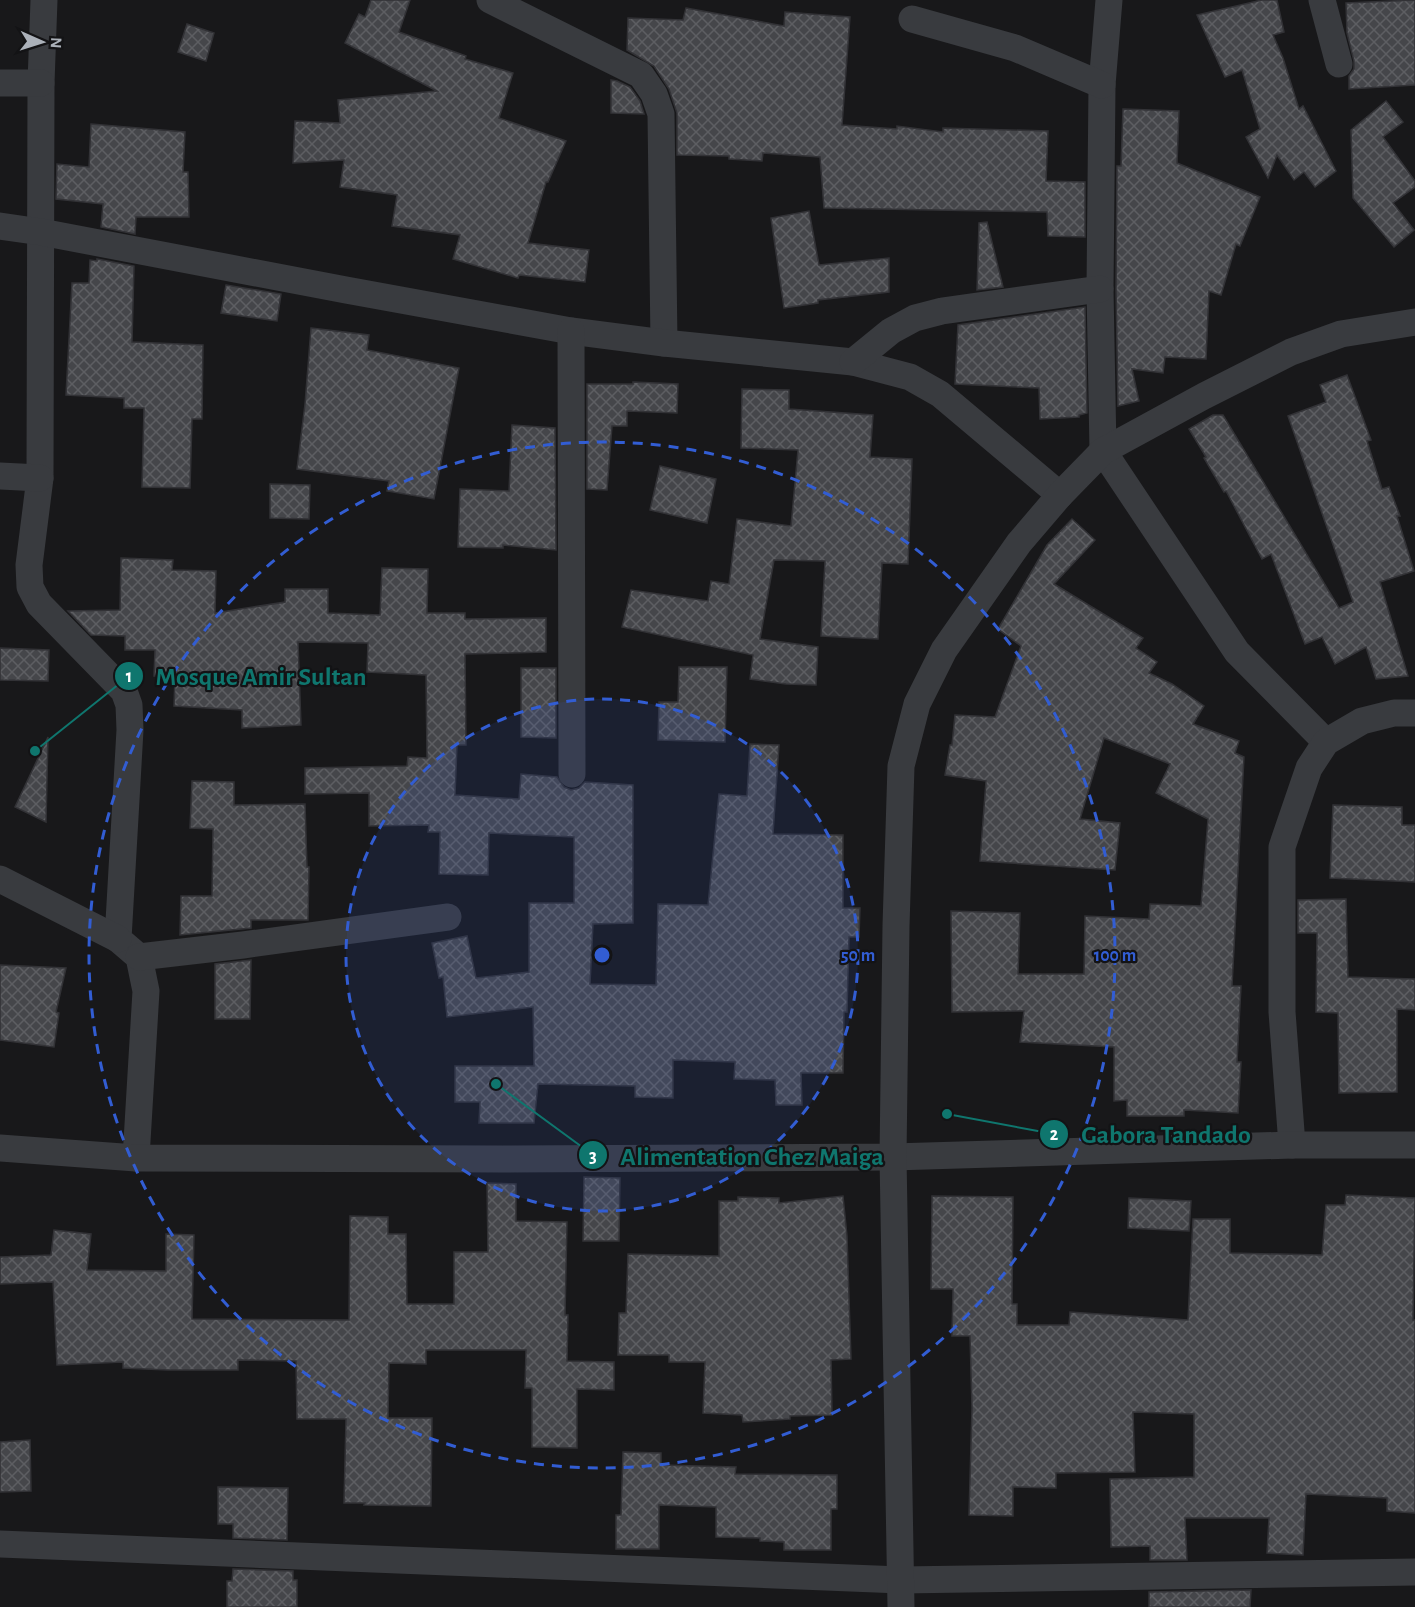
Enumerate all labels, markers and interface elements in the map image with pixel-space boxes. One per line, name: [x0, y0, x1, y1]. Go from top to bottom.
north arrow: [12, 12, 72, 72]
text: N: [48, 37, 64, 49]
callout: Mosque Amir Sultan: [114, 654, 378, 698]
text: Mosque Amir Sultan: [156, 664, 366, 690]
text: 1: [126, 668, 132, 686]
centre of rings: [592, 945, 612, 965]
text: 50 m: [841, 947, 875, 965]
text: 100 m: [1094, 947, 1136, 965]
callout: Gabora Tandado: [1039, 1112, 1263, 1156]
text: Gabora Tandado: [1081, 1122, 1251, 1148]
text: 2: [1050, 1126, 1059, 1144]
callout: Alimentation Chez Maiga: [578, 1133, 895, 1177]
text: Alimentation Chez Maiga: [620, 1144, 884, 1170]
text: 3: [589, 1148, 597, 1166]

